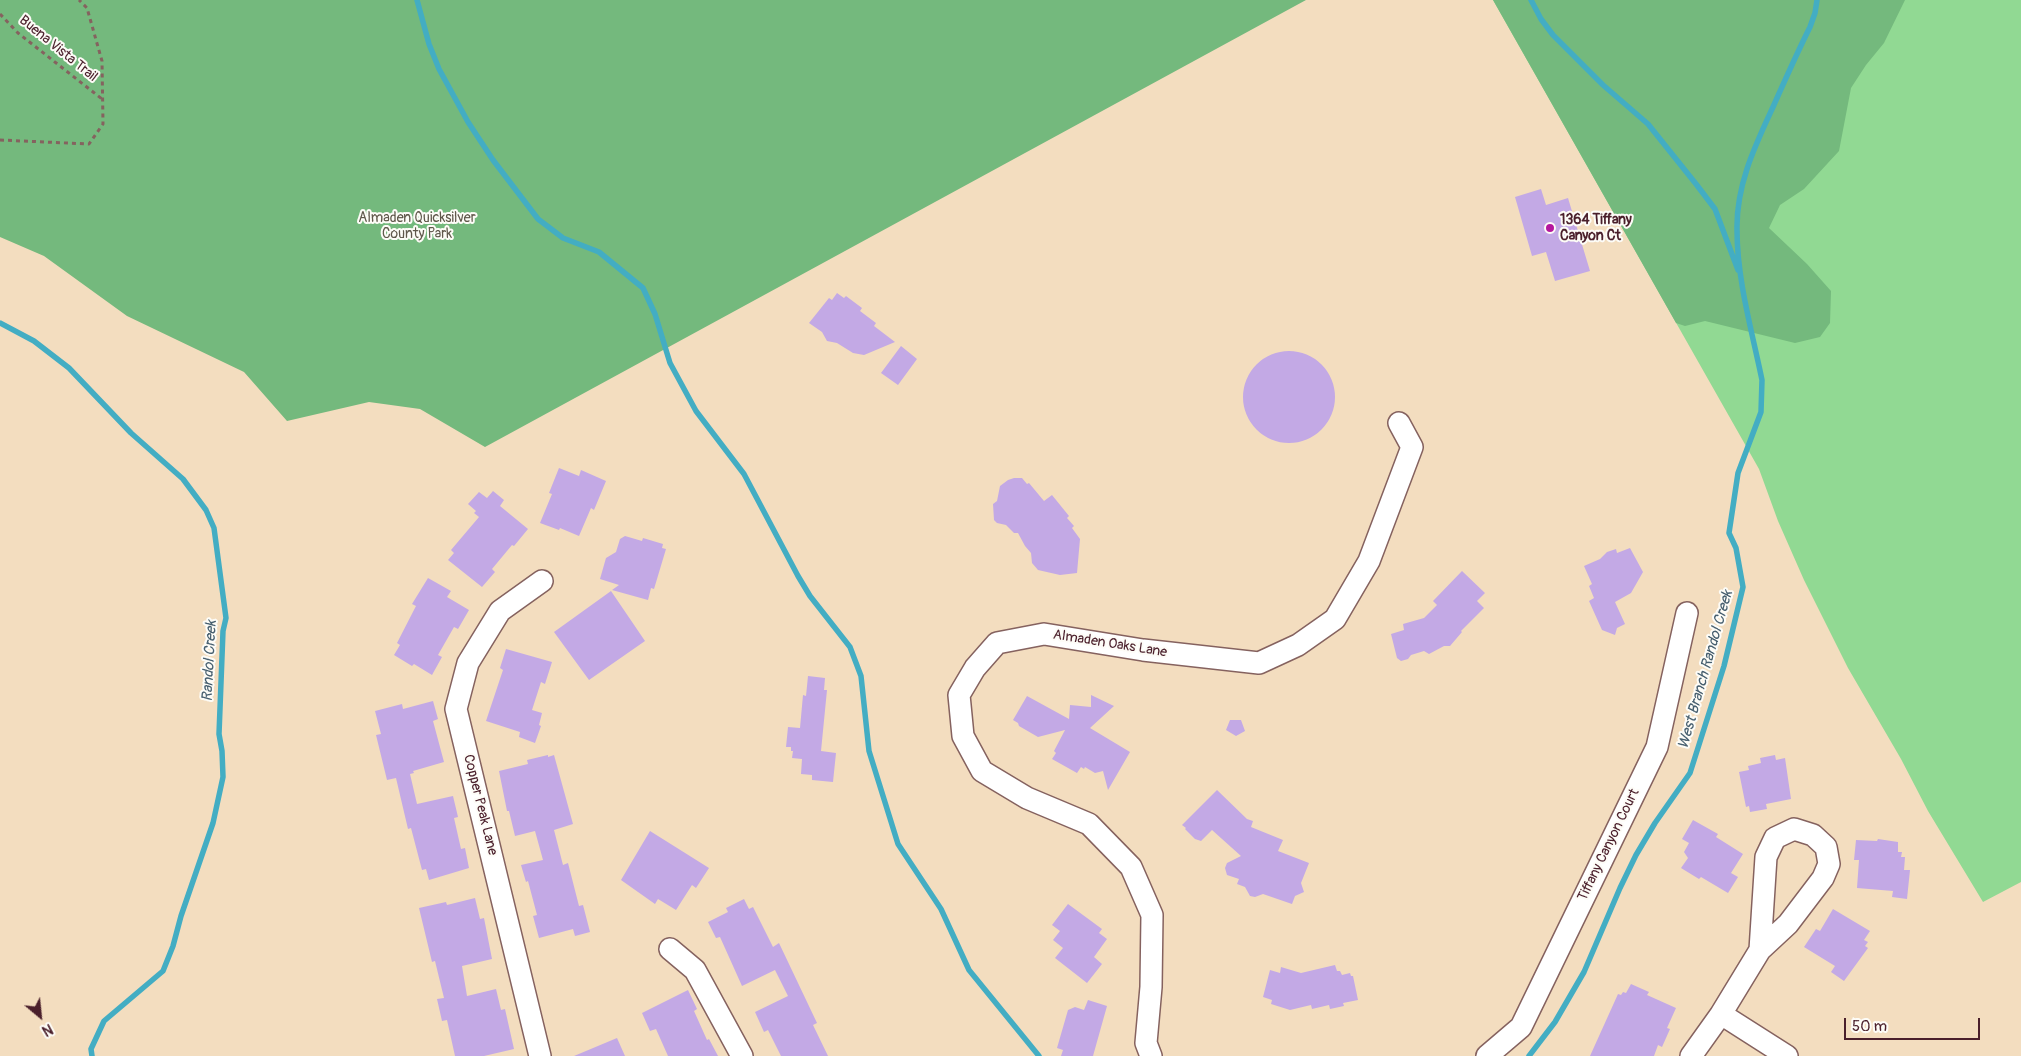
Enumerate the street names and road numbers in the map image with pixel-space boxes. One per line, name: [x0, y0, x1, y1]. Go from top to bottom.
street label: Buena Vista Trail: [15, 12, 101, 86]
street label: Almaden Oaks Lane: [1052, 627, 1168, 661]
street label: Copper Peak Lane: [459, 753, 501, 857]
street label: Tiffany Canyon Court: [1575, 786, 1643, 904]

